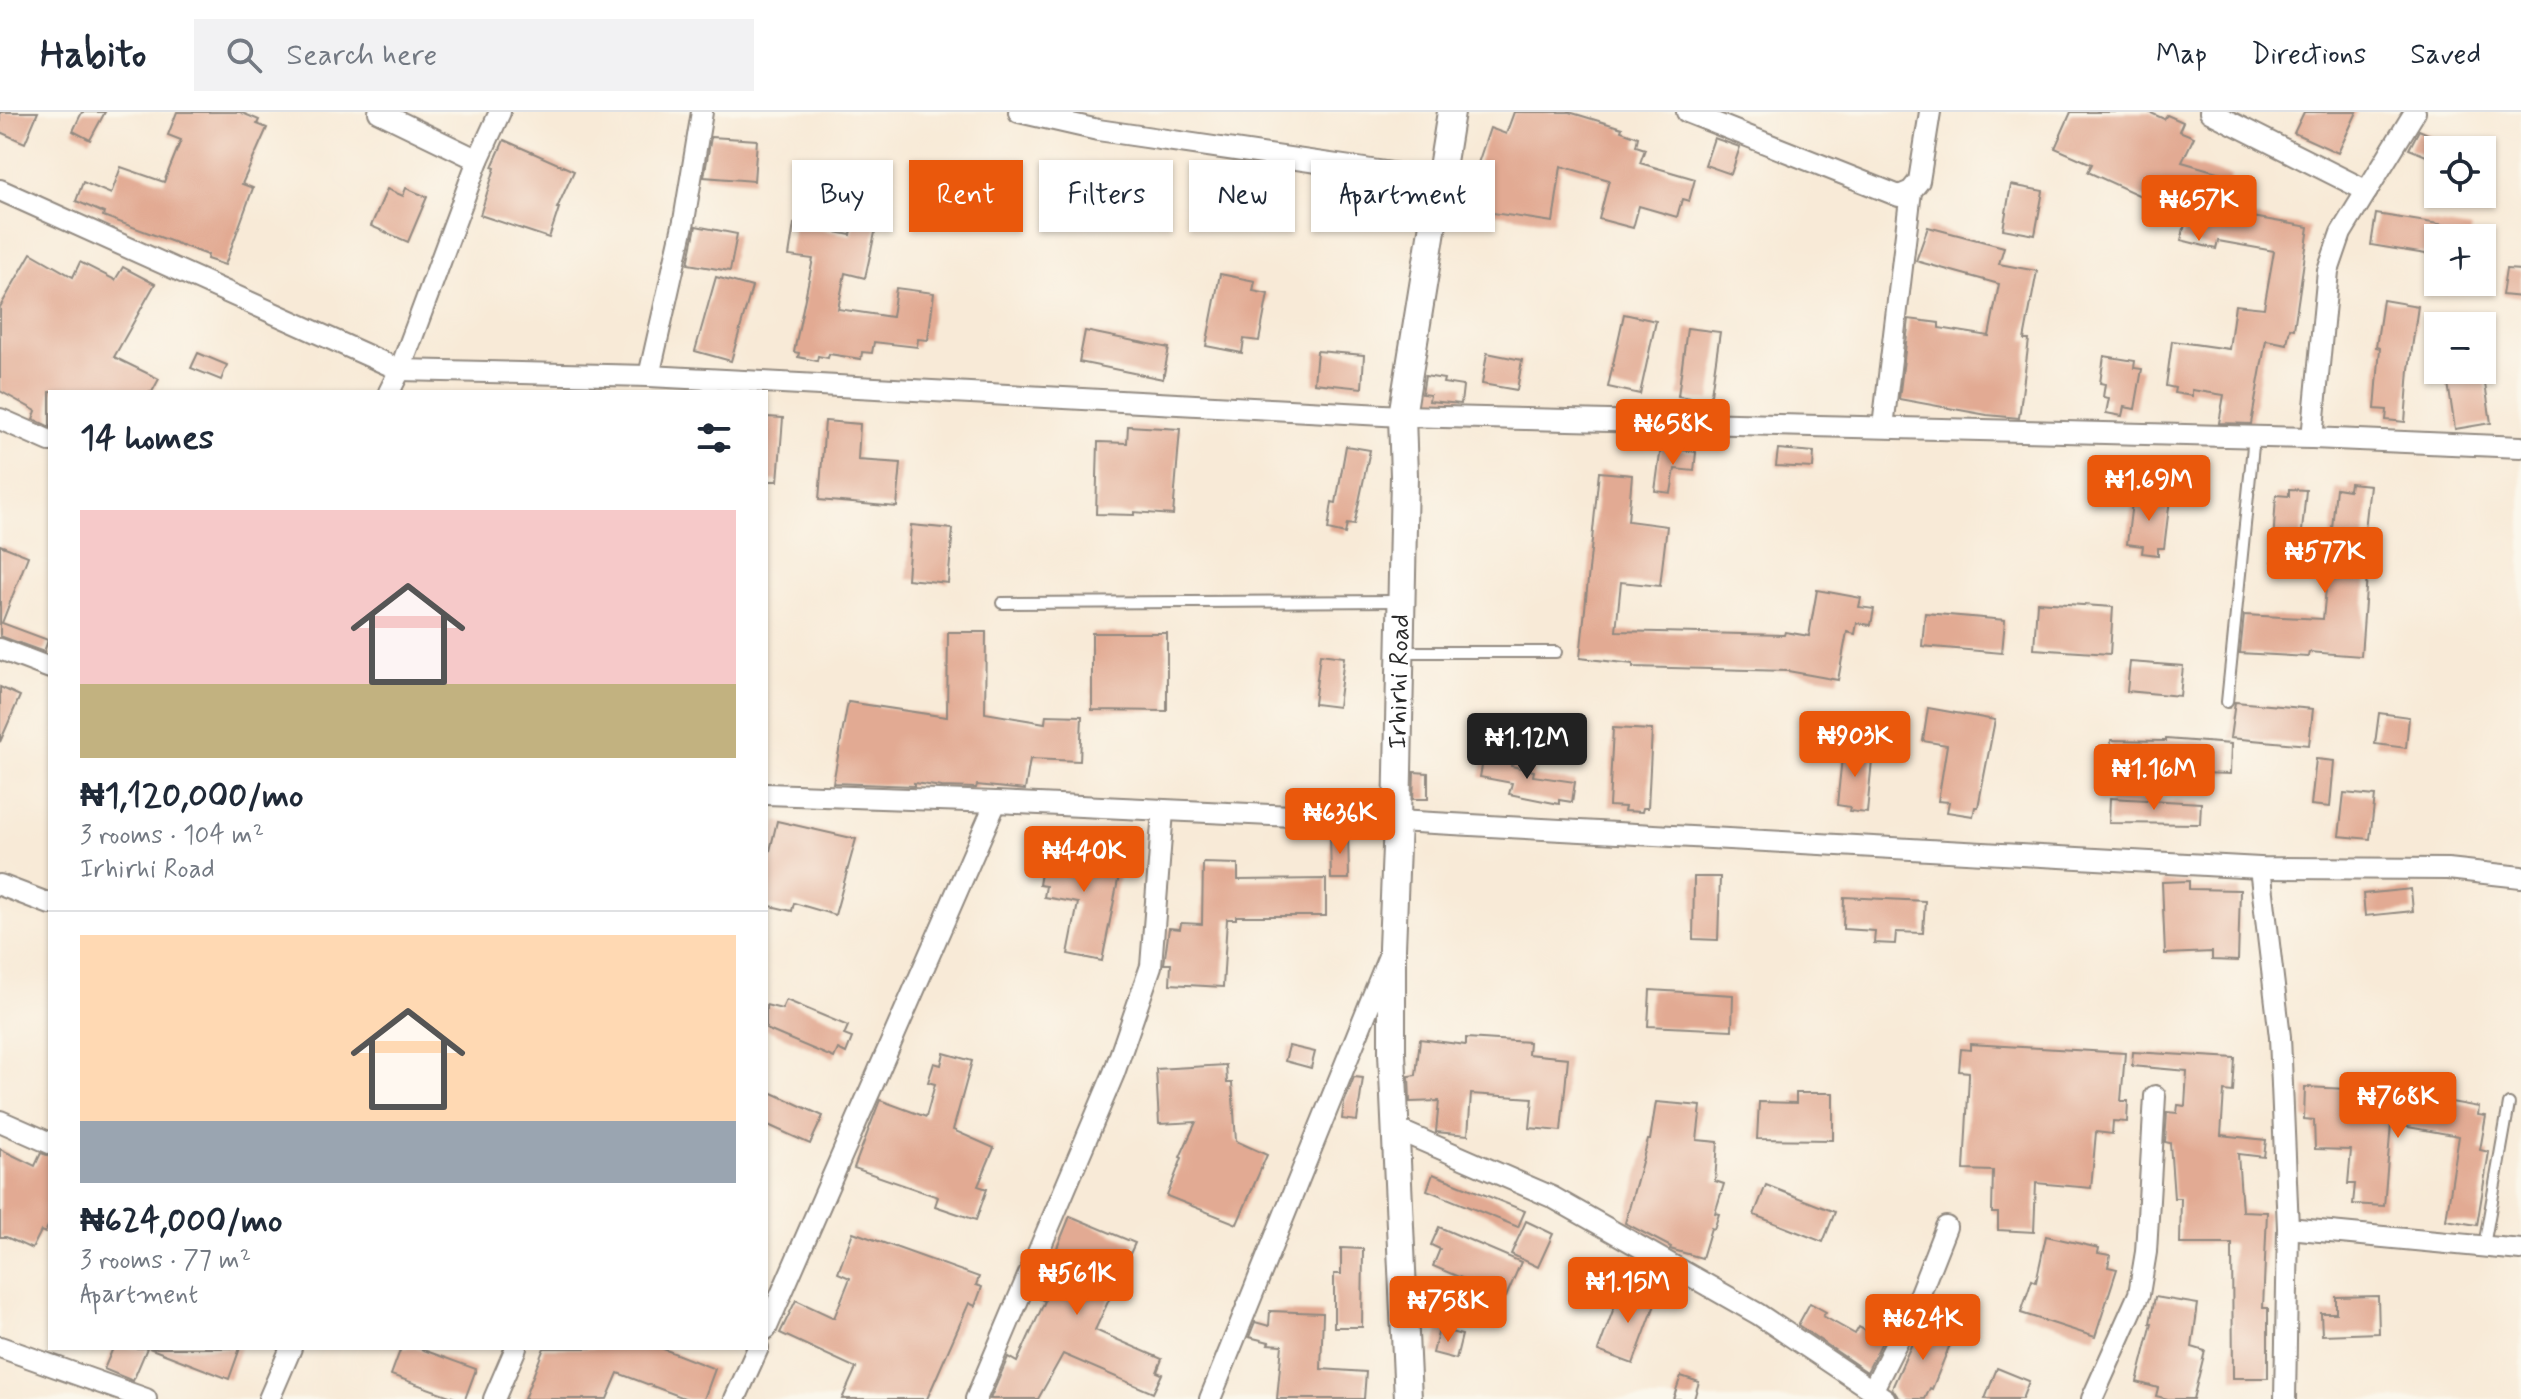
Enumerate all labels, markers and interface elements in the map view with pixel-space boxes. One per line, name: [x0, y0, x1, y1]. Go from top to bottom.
search box: [194, 19, 754, 91]
text: Habito: [40, 31, 146, 80]
icon: search: [222, 33, 266, 77]
text: Search here: [286, 36, 437, 75]
text: Map: [2156, 37, 2207, 74]
text: Directions: [2251, 37, 2366, 74]
text: Saved: [2410, 37, 2481, 74]
map controls: [2424, 136, 2496, 384]
button: locate: [2424, 136, 2496, 208]
chip: Buy: [792, 160, 893, 232]
chip: Rent: [909, 160, 1023, 232]
chip: Filters: [1039, 160, 1173, 232]
chip: New: [1189, 160, 1295, 232]
chip: Apartment: [1311, 160, 1495, 232]
pin: ₦657K: [2143, 175, 2255, 243]
text: ₦657K: [2160, 184, 2238, 218]
button: +: [2424, 224, 2496, 296]
button: −: [2424, 312, 2496, 384]
pin: ₦658K: [1617, 399, 1729, 467]
text: ₦658K: [1634, 408, 1712, 442]
text: 14 homes: [80, 416, 214, 461]
icon: filters: [692, 416, 736, 460]
pin: ₦1.69M: [2084, 455, 2214, 523]
text: ₦1.69M: [2105, 464, 2193, 498]
pin: ₦577K: [2269, 527, 2381, 595]
text: ₦577K: [2285, 536, 2365, 570]
icon: home: [336, 562, 480, 706]
street label: Irhirhi Road: [1381, 614, 1418, 749]
pin: ₦903K: [1799, 711, 1911, 779]
pin: ₦1.12M: [1462, 713, 1592, 781]
text: ₦903K: [1817, 720, 1893, 754]
text: ₦1.12M: [1485, 722, 1569, 756]
pin: ₦1.16M: [2089, 744, 2219, 812]
text: ₦1.16M: [2112, 753, 2196, 787]
text: ₦1,120,000/mo: [80, 774, 304, 819]
pin: ₦636K: [1284, 788, 1396, 856]
text: ₦636K: [1303, 797, 1377, 831]
text: 3 rooms · 104 m²: [80, 819, 264, 853]
pin: ₦440K: [1028, 826, 1140, 894]
text: ₦440K: [1042, 835, 1126, 869]
text: Irhirhi Road: [80, 853, 215, 887]
icon: home: [336, 987, 480, 1131]
pin: ₦768K: [2342, 1072, 2454, 1140]
text: ₦768K: [2357, 1081, 2439, 1115]
text: ₦624,000/mo: [80, 1199, 283, 1244]
text: 3 rooms · 77 m²: [80, 1244, 251, 1278]
pin: ₦561K: [1021, 1249, 1133, 1317]
pin: ₦1.15M: [1563, 1257, 1693, 1325]
text: ₦561K: [1038, 1258, 1116, 1292]
text: ₦1.15M: [1586, 1266, 1670, 1300]
pin: ₦758K: [1392, 1276, 1504, 1344]
text: Apartment: [80, 1278, 198, 1312]
text: ₦758K: [1408, 1285, 1488, 1319]
pin: ₦624K: [1867, 1294, 1979, 1362]
text: ₦624K: [1883, 1303, 1963, 1337]

